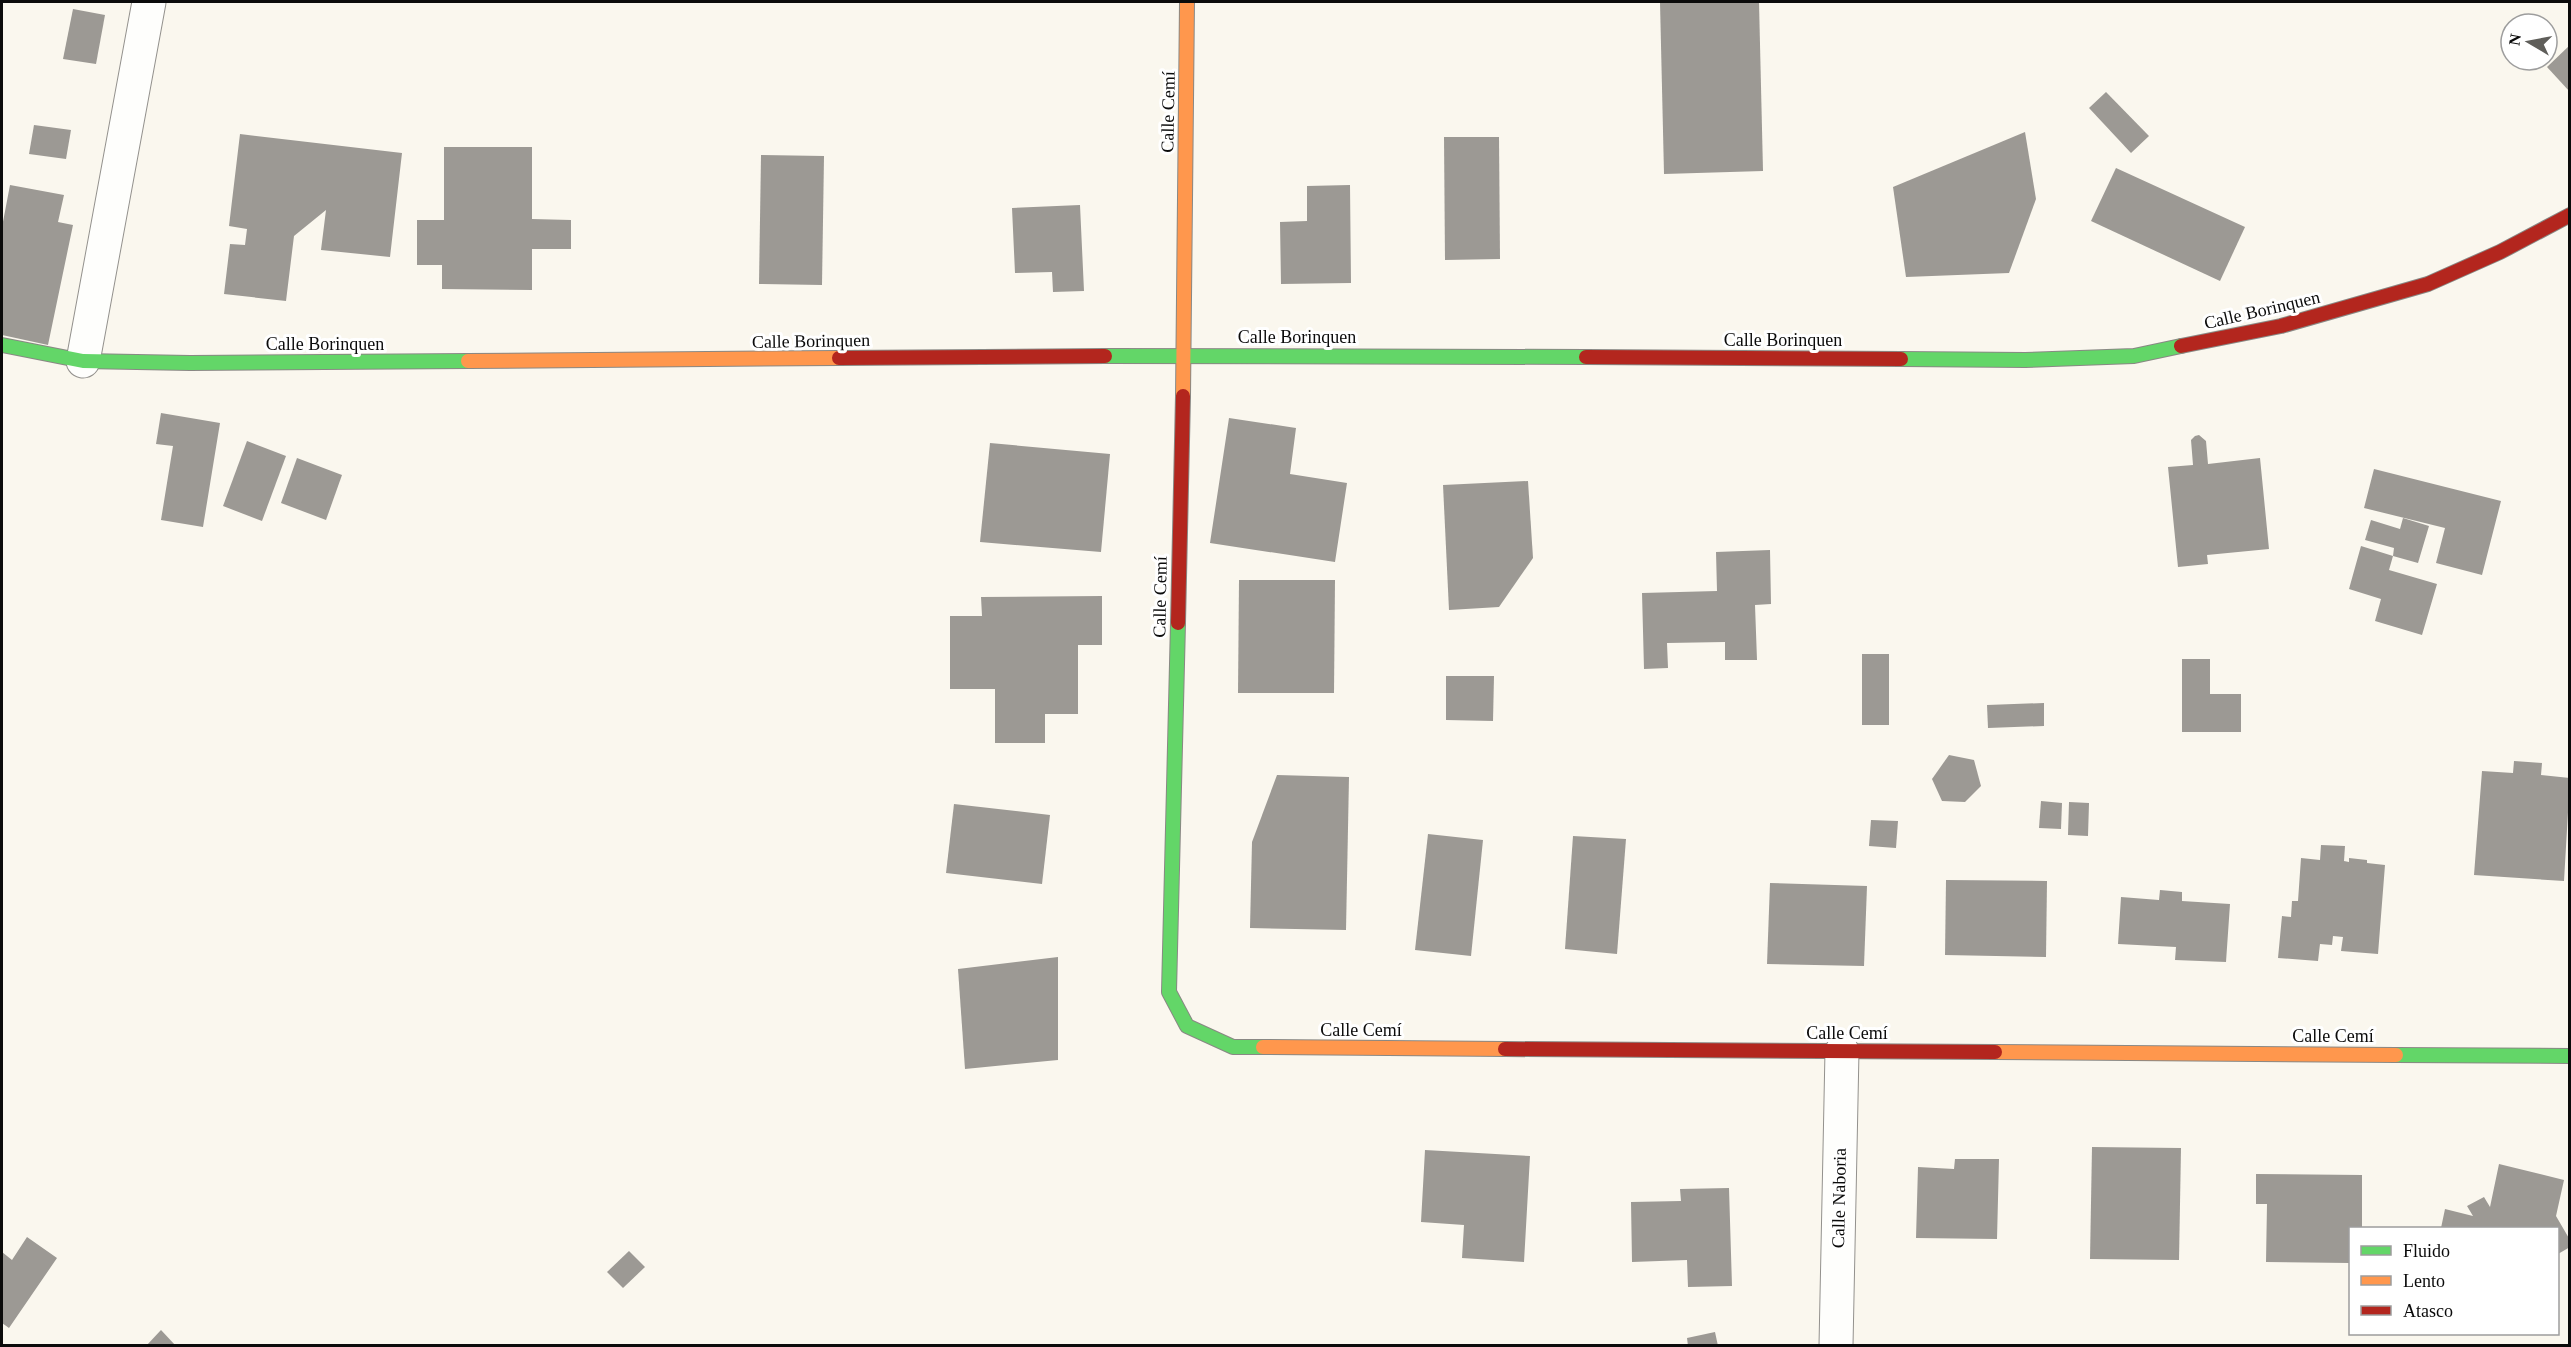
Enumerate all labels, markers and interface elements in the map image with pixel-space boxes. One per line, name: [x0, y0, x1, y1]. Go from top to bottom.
north arrow: [2499, 12, 2559, 72]
text: N: [2505, 32, 2524, 47]
street label: Calle Cemí: [1157, 71, 1179, 153]
street label: Calle Borinquen: [2202, 287, 2322, 333]
street label: Calle Borinquen: [1238, 327, 1356, 347]
street label: Calle Borinquen: [752, 330, 870, 352]
street label: Calle Borinquen: [1724, 330, 1842, 350]
street label: Calle Borinquen: [266, 334, 384, 354]
street label: Calle Cemí: [1149, 556, 1171, 638]
street label: Calle Cemí: [1320, 1020, 1402, 1040]
street label: Calle Cemí: [1806, 1023, 1888, 1043]
street label: Calle Cemí: [2292, 1026, 2374, 1046]
street label: Calle Naboria: [1828, 1148, 1850, 1248]
legend: [2349, 1227, 2559, 1335]
text: Fluido: [2403, 1241, 2450, 1261]
text: Lento: [2403, 1271, 2445, 1291]
text: Atasco: [2403, 1301, 2453, 1321]

